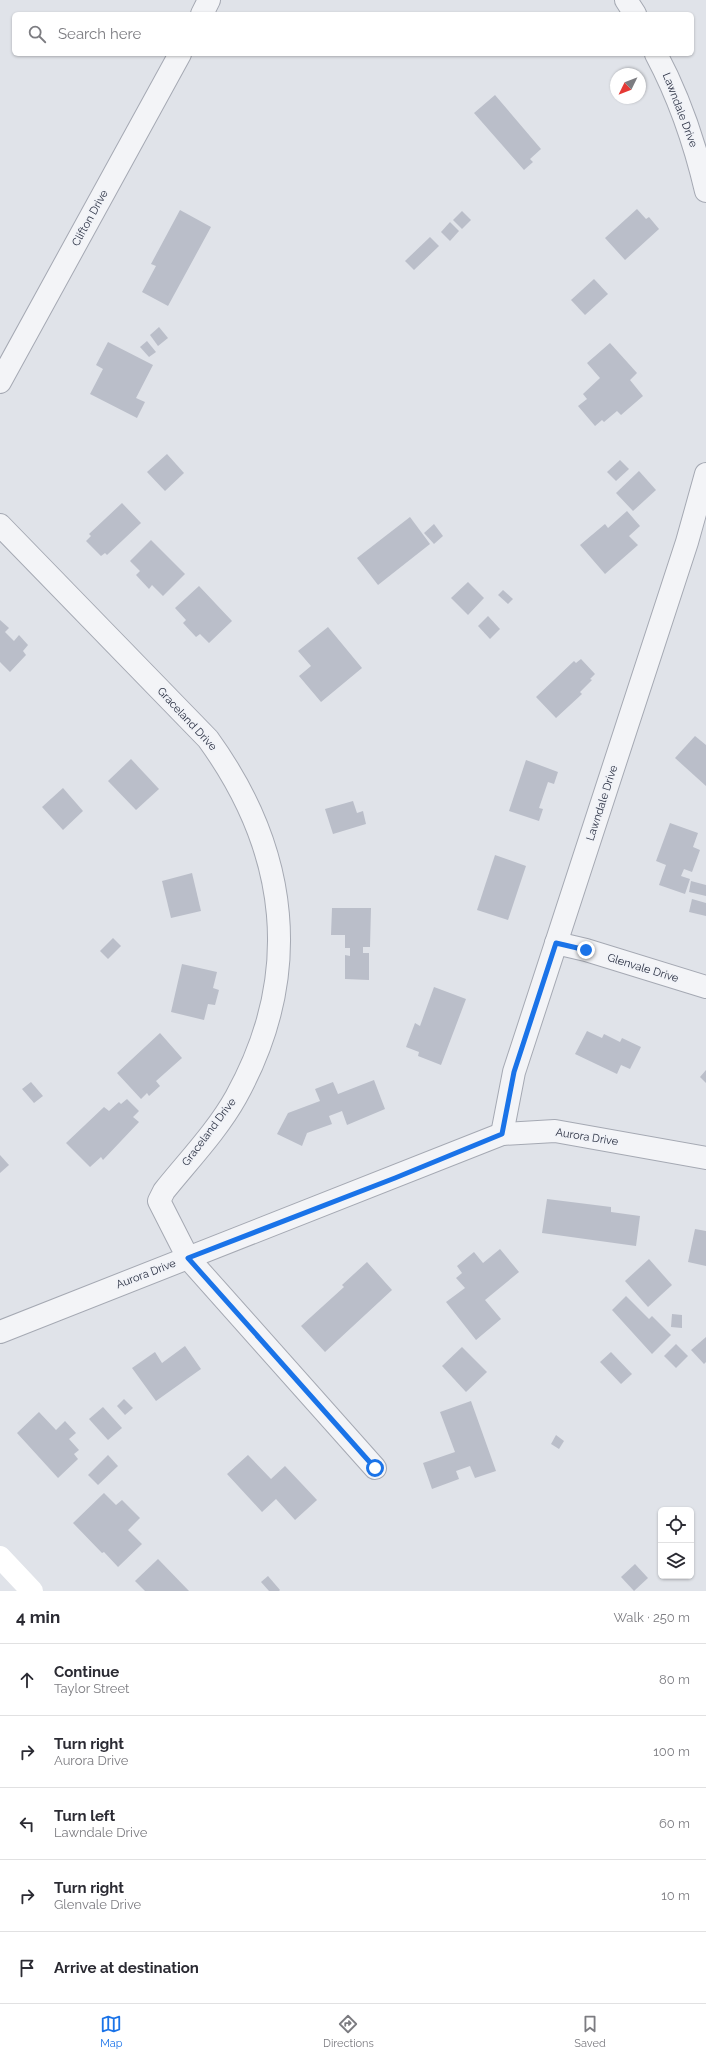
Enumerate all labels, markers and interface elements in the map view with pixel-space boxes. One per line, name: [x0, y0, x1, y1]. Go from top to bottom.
search box: [12, 12, 694, 56]
icon: search: [26, 23, 48, 45]
text: Search here: [58, 25, 141, 43]
north arrow: [610, 68, 646, 104]
street label: Lawndale Drive: [660, 71, 700, 150]
street label: Clifton Drive: [69, 187, 111, 248]
street label: Graceland Drive: [154, 685, 220, 754]
street label: Lawndale Drive: [584, 763, 621, 843]
route end: [577, 941, 595, 959]
street label: Glenvale Drive: [606, 951, 681, 985]
street label: Graceland Drive: [179, 1095, 239, 1168]
street label: Aurora Drive: [555, 1126, 620, 1148]
street label: Aurora Drive: [114, 1256, 178, 1291]
route start: [366, 1459, 384, 1477]
map controls: [658, 1507, 694, 1579]
button: locate: [658, 1507, 694, 1543]
button: layers: [658, 1543, 694, 1579]
text: 4 min: [16, 1607, 60, 1627]
text: Walk · 250 m: [613, 1610, 690, 1625]
text: Continue: [54, 1663, 119, 1681]
icon: ahead: [16, 1669, 38, 1691]
text: 80 m: [659, 1672, 690, 1687]
text: Taylor Street: [54, 1681, 129, 1696]
text: Turn right: [54, 1735, 124, 1753]
icon: right: [16, 1741, 38, 1763]
text: 100 m: [653, 1744, 690, 1759]
text: Aurora Drive: [54, 1753, 128, 1768]
text: Turn left: [54, 1807, 115, 1825]
icon: left: [16, 1813, 38, 1835]
text: 60 m: [659, 1816, 690, 1831]
text: Lawndale Drive: [54, 1825, 147, 1840]
text: Turn right: [54, 1879, 124, 1897]
icon: right: [16, 1885, 38, 1907]
text: 10 m: [661, 1888, 690, 1903]
text: Glenvale Drive: [54, 1897, 141, 1912]
icon: arrive: [16, 1957, 38, 1979]
text: Arrive at destination: [54, 1959, 199, 1977]
tab: Map: [100, 2013, 123, 2050]
tab: Directions: [323, 2013, 374, 2050]
tab: Saved: [574, 2013, 606, 2050]

